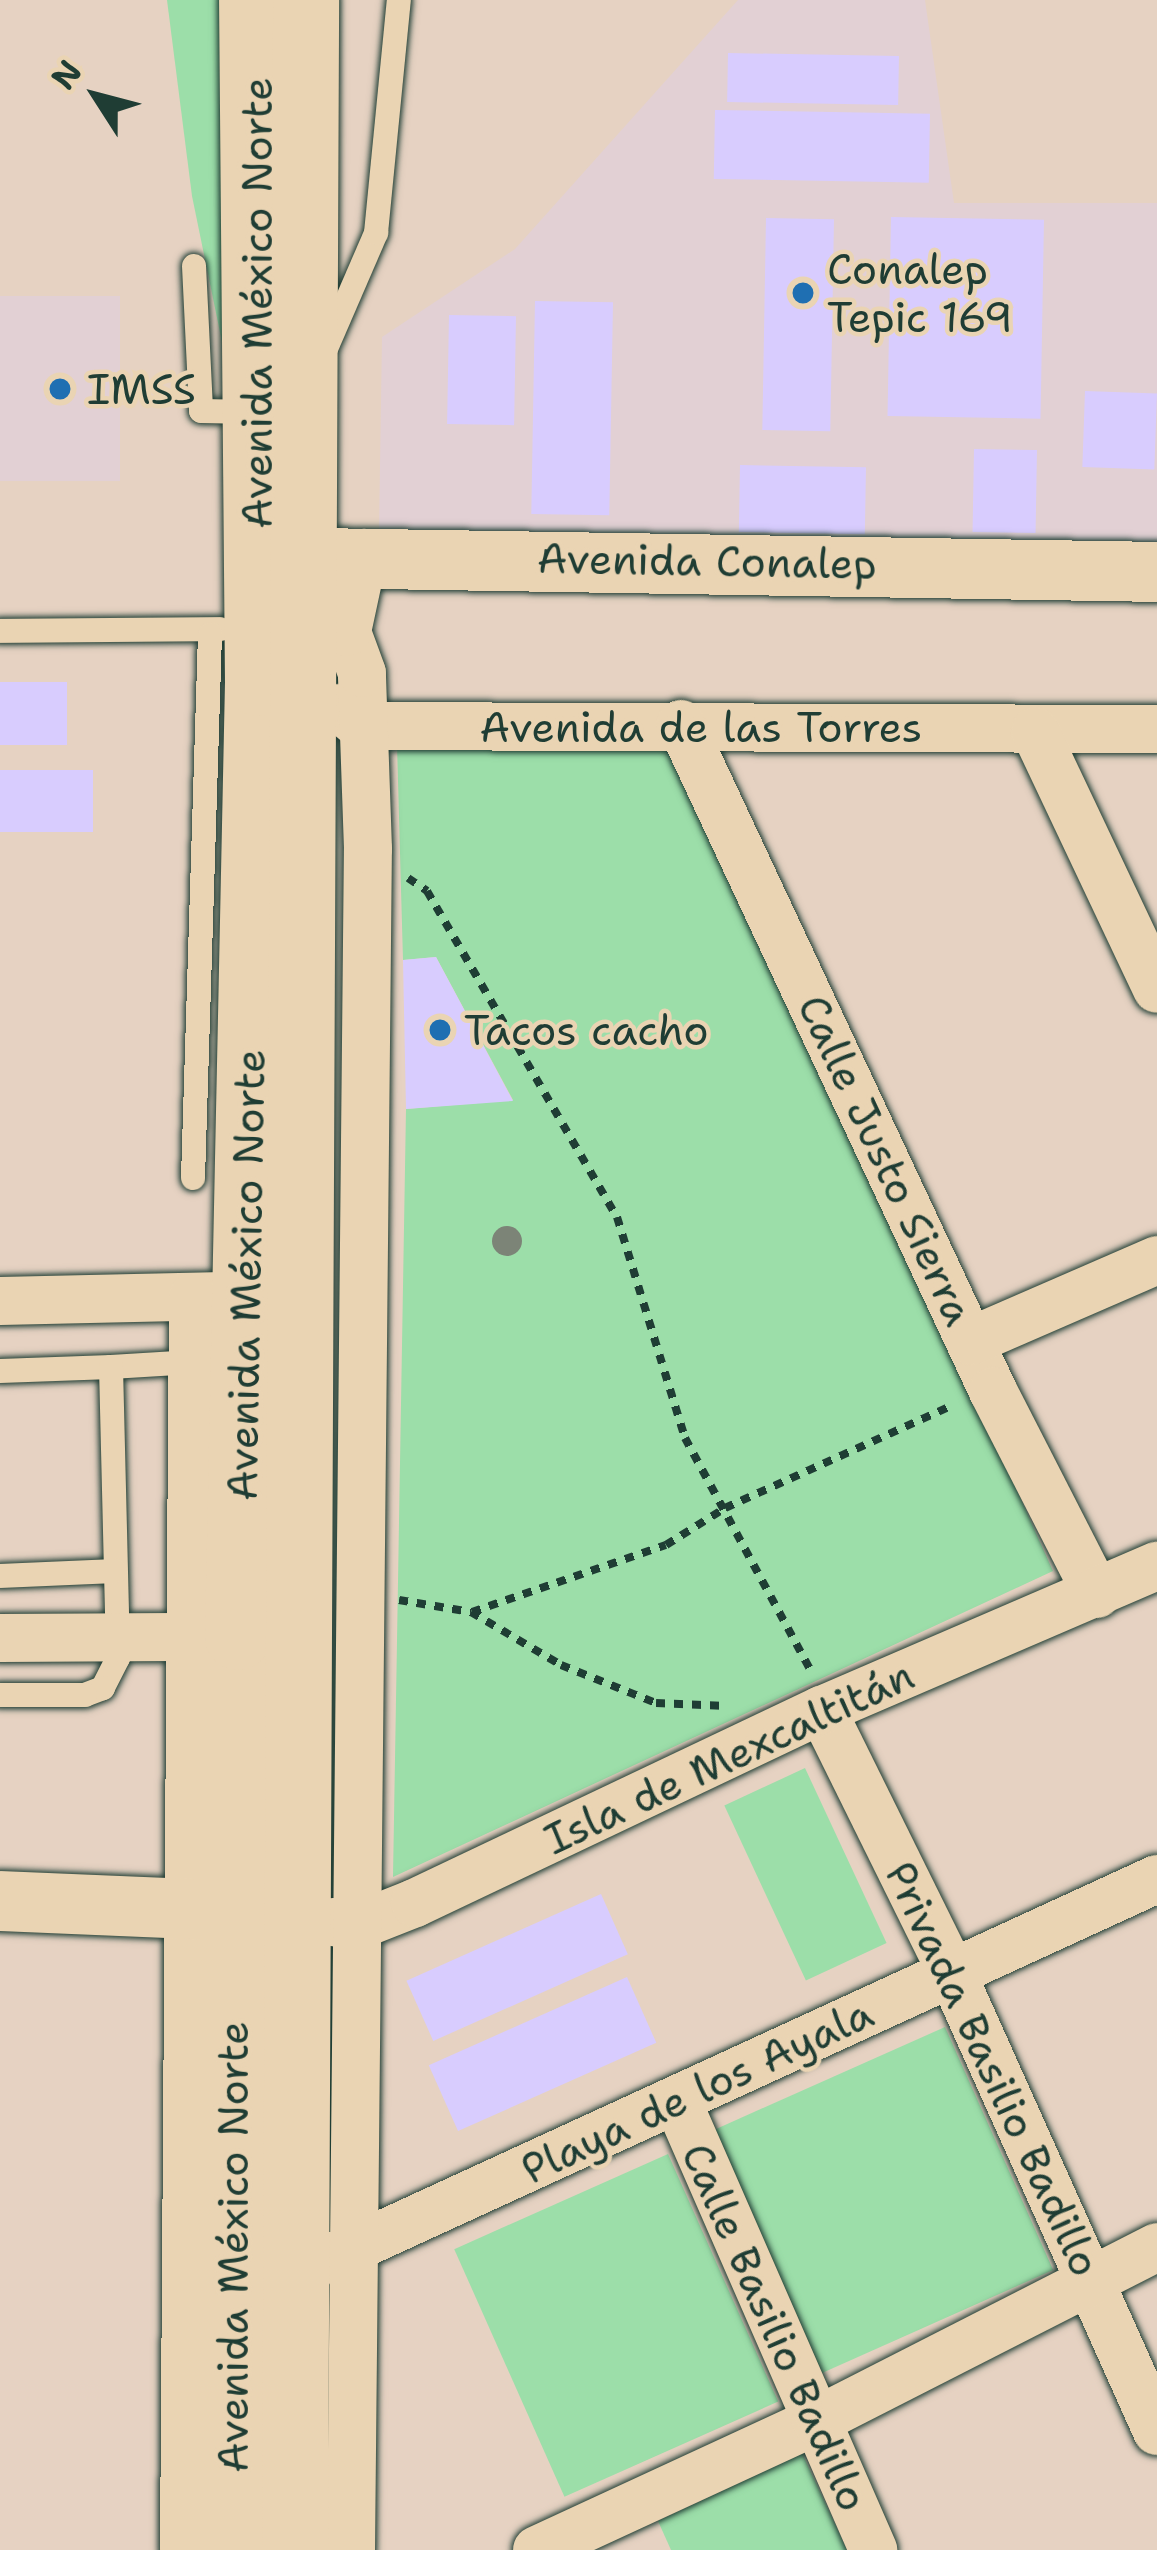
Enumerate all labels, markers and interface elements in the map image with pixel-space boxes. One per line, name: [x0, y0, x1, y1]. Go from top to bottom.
north arrow: [36, 36, 156, 156]
text: N: [41, 51, 92, 98]
street label: Avenida México Norte: [232, 77, 282, 529]
place label: Conalep Tepic 169: [827, 244, 1013, 342]
marker: Conalep Tepic 169: [790, 280, 816, 306]
place label: IMSS: [87, 364, 196, 414]
marker: IMSS: [44, 373, 76, 405]
street label: Avenida Conalep: [537, 533, 877, 589]
street label: Avenida de las Torres: [480, 702, 922, 752]
street label: Calle Justo Sierra: [787, 987, 985, 1333]
place label: Tacos cacho: [464, 1005, 709, 1055]
marker: Tacos cacho: [427, 1017, 453, 1043]
street label: Avenida México Norte: [217, 1049, 275, 1501]
street label: Isla de Mexcaltitán: [536, 1649, 922, 1865]
street label: Privada Basilio Badillo: [875, 1854, 1111, 2284]
street label: Playa de los Ayala: [513, 1987, 881, 2195]
street label: Avenida México Norte: [208, 2021, 258, 2473]
street label: Calle Basilio Badillo: [671, 2135, 879, 2519]

